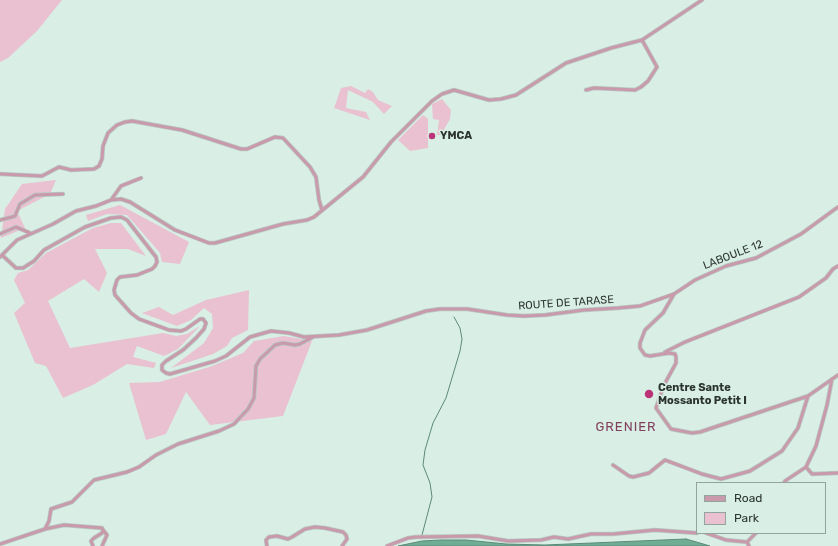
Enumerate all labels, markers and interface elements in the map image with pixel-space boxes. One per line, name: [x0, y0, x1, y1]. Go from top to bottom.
place label: YMCA: [440, 129, 472, 143]
marker: YMCA: [427, 131, 437, 141]
street label: LABOULE 12: [701, 238, 765, 272]
street label: ROUTE DE TARASE: [518, 293, 614, 313]
place label: Centre Sante Mossanto Petit I: [658, 381, 747, 407]
marker: Centre Sante Mossanto Petit I: [643, 388, 655, 400]
district label: GRENIER: [595, 419, 657, 435]
legend: [696, 482, 826, 534]
text: Road: [734, 491, 762, 505]
text: Park: [734, 511, 759, 525]

